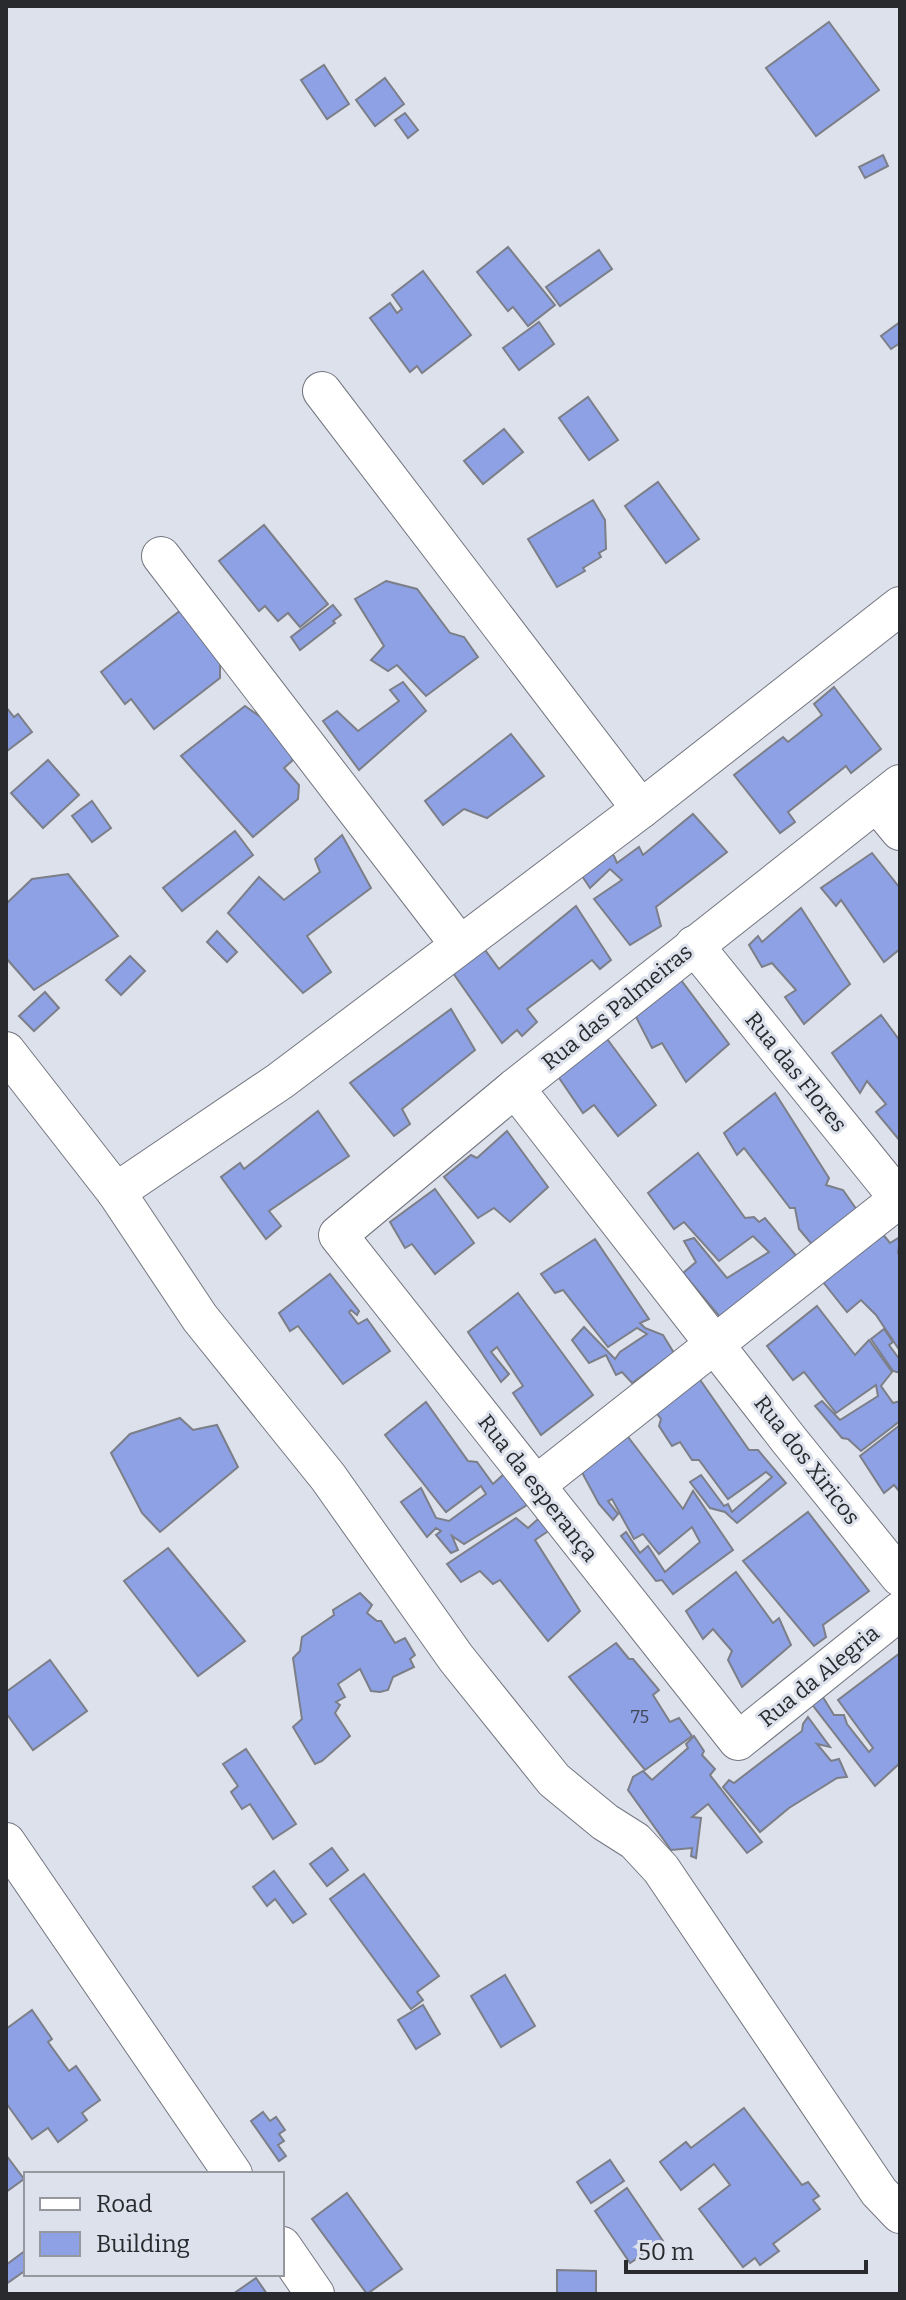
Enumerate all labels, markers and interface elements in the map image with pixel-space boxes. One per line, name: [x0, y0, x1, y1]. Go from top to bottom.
street label: Rua das Palmeiras: [536, 938, 698, 1076]
street label: Rua das Flores: [739, 1006, 853, 1138]
street label: Rua dos Xiricos: [748, 1390, 866, 1530]
street label: Rua da esperança: [472, 1409, 604, 1567]
street label: Rua da Alegria: [753, 1619, 885, 1733]
house number: 75: [631, 1706, 649, 1728]
legend: [24, 2172, 284, 2276]
text: Road: [96, 2190, 152, 2218]
scale bar: [626, 2224, 866, 2274]
text: Building: [96, 2230, 190, 2258]
text: 50 m: [638, 2238, 694, 2266]

